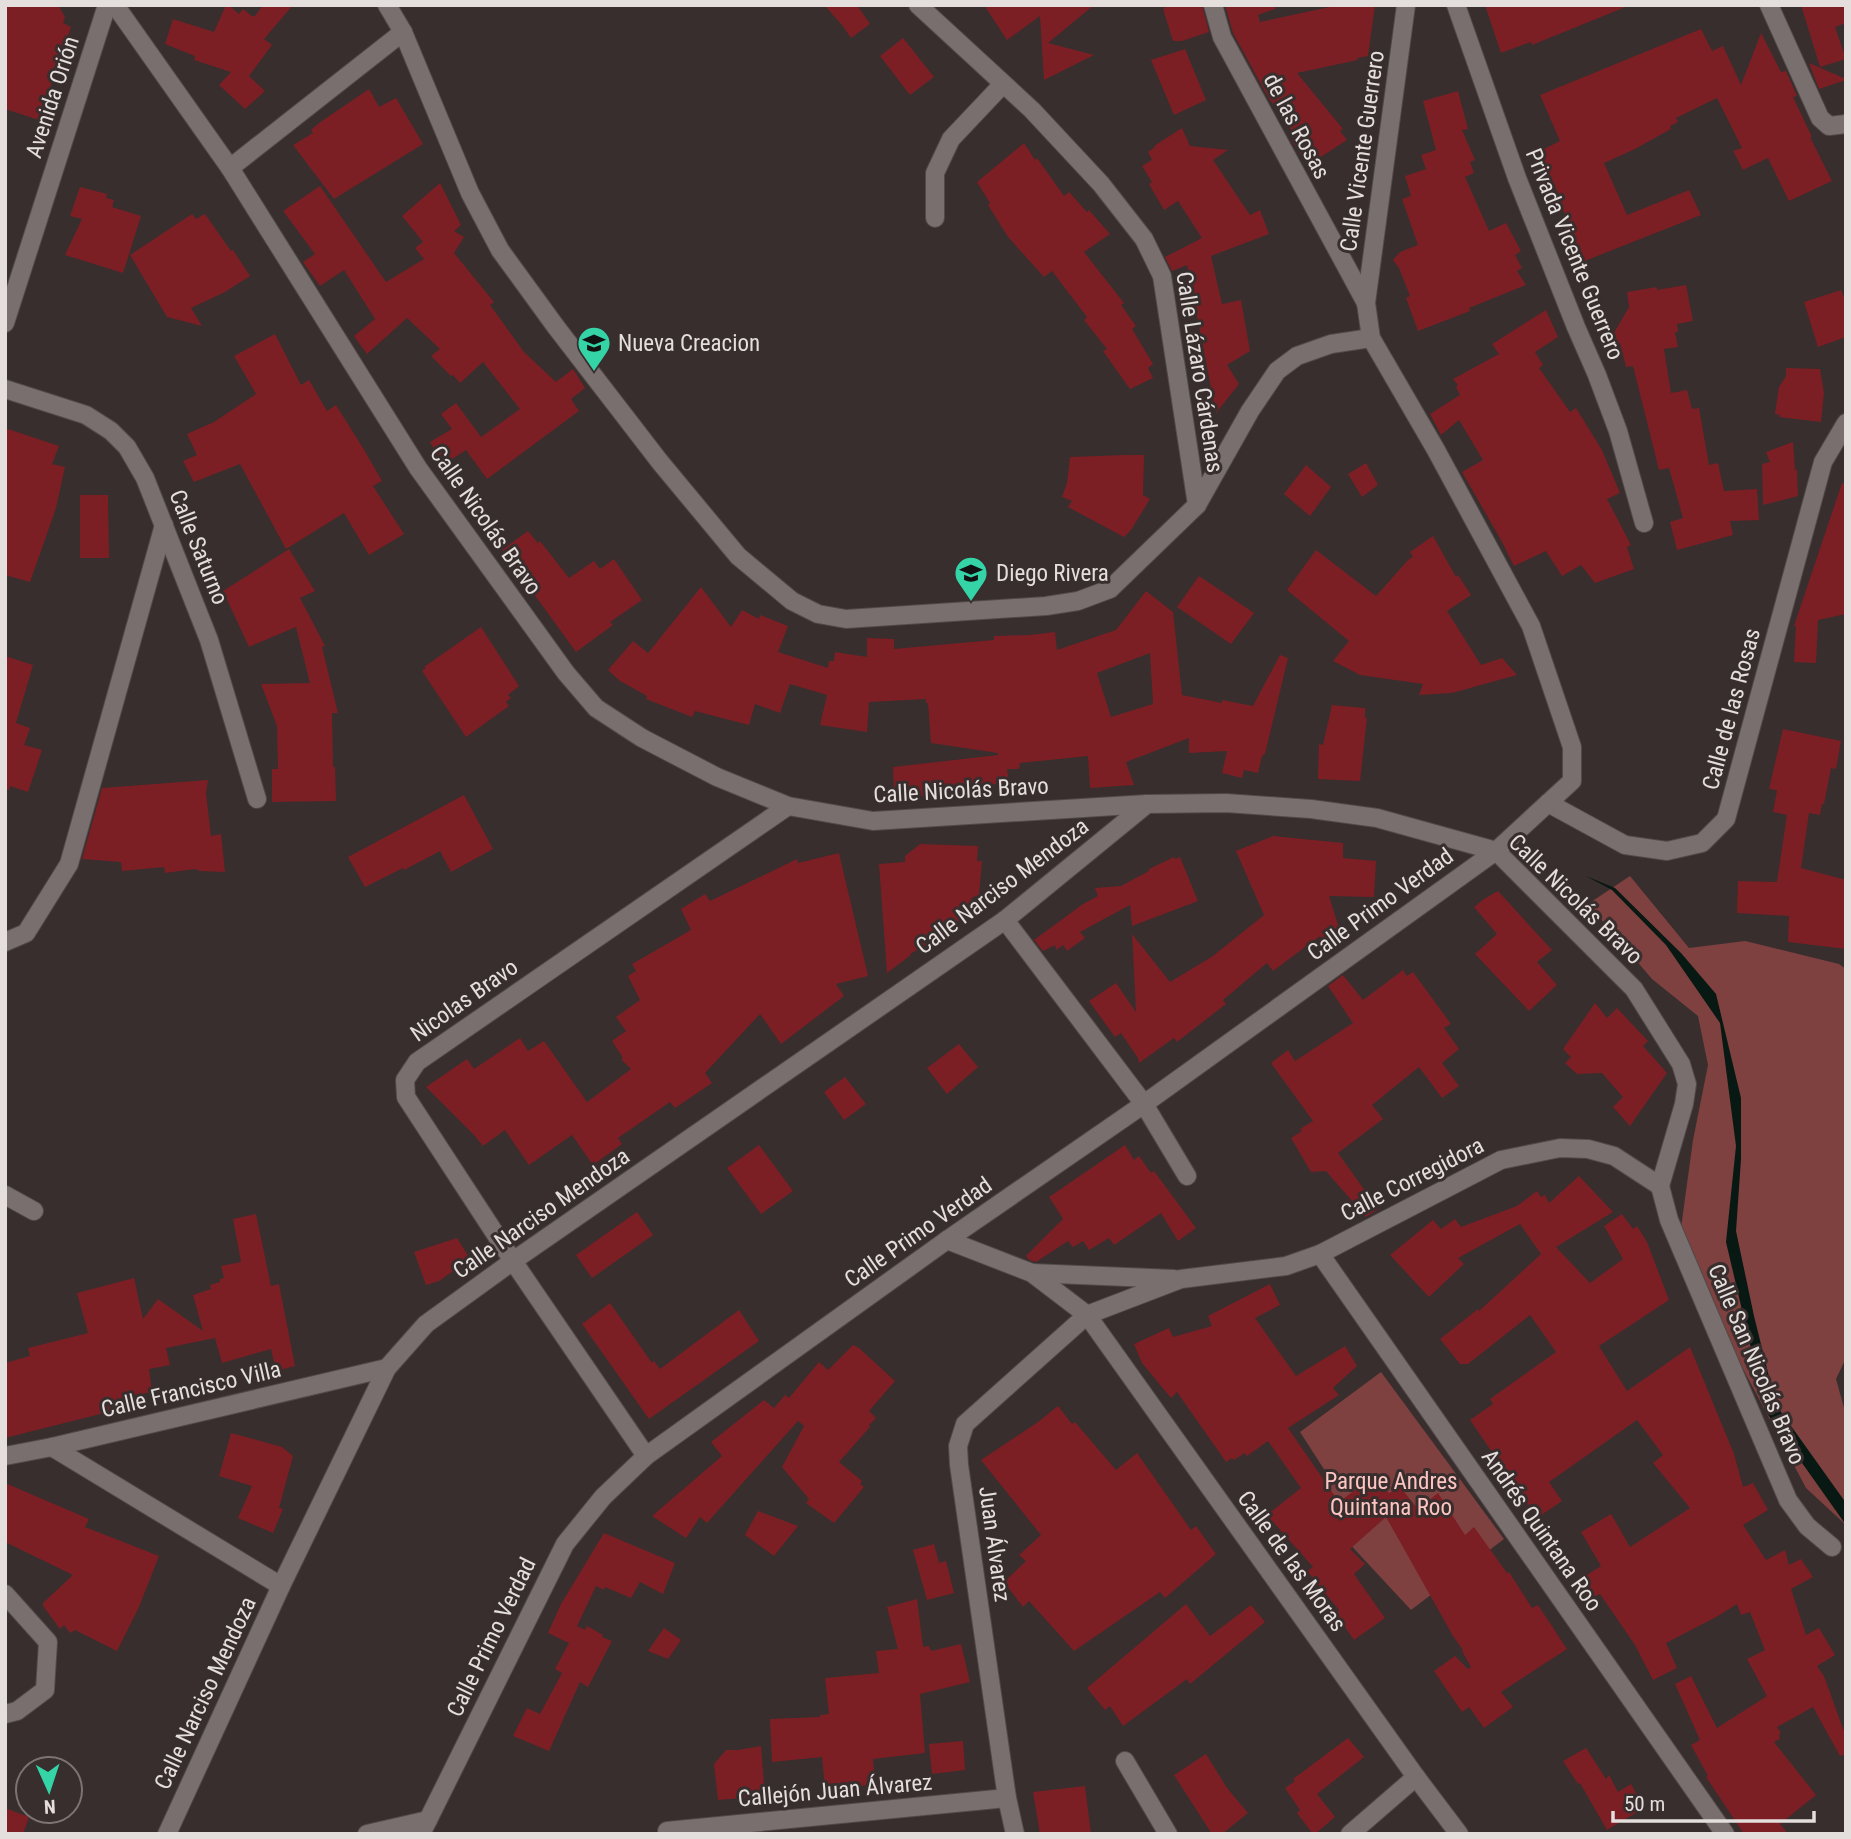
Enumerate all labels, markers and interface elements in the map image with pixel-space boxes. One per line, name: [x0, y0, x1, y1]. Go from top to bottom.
street label: Avenida Orión: [20, 33, 85, 161]
street label: Calle Vicente Guerrero: [1335, 49, 1390, 253]
street label: de las Rosas: [1258, 69, 1336, 183]
street label: Privada Vicente Guerrero: [1520, 145, 1629, 364]
street label: Calle Lázaro Cárdenas: [1170, 270, 1229, 474]
school or university icon: Nueva Creacion: [575, 324, 613, 373]
place label: Nueva Creacion: [618, 330, 760, 357]
street label: Calle Nicolás Bravo: [424, 441, 547, 600]
street label: Calle Saturno: [163, 486, 234, 608]
school or university icon: Diego Rivera: [952, 554, 990, 603]
place label: Diego Rivera: [996, 560, 1109, 587]
street label: Calle de las Rosas: [1697, 625, 1766, 793]
street label: Calle Nicolás Bravo: [873, 772, 1049, 809]
street label: Calle Narciso Mendoza: [911, 813, 1094, 960]
street label: Calle Nicolás Bravo: [1503, 829, 1648, 970]
street label: Calle Primo Verdad: [1302, 842, 1458, 966]
street label: Nicolas Bravo: [405, 954, 523, 1047]
street label: Calle Corregidora: [1336, 1132, 1488, 1227]
street label: Calle Narciso Mendoza: [448, 1142, 635, 1284]
street label: Calle Primo Verdad: [839, 1172, 997, 1293]
street label: Calle San Nicolás Bravo: [1702, 1260, 1811, 1468]
street label: Calle Francisco Villa: [99, 1356, 284, 1423]
street label: Andrés Quintana Roo: [1476, 1444, 1607, 1616]
park label: Parque Andres Quintana Roo: [1324, 1468, 1458, 1521]
street label: Juan Álvarez: [973, 1484, 1017, 1604]
street label: Calle de las Moras: [1232, 1486, 1352, 1637]
street label: Calle Primo Verdad: [441, 1553, 542, 1721]
street label: Calle Narciso Mendoza: [149, 1593, 262, 1794]
north arrow: [14, 1755, 84, 1825]
street label: Callejón Juan Álvarez: [737, 1768, 933, 1812]
scale bar: [1613, 1780, 1814, 1824]
text: 50 m: [1624, 1792, 1665, 1816]
text: N: [43, 1795, 56, 1818]

